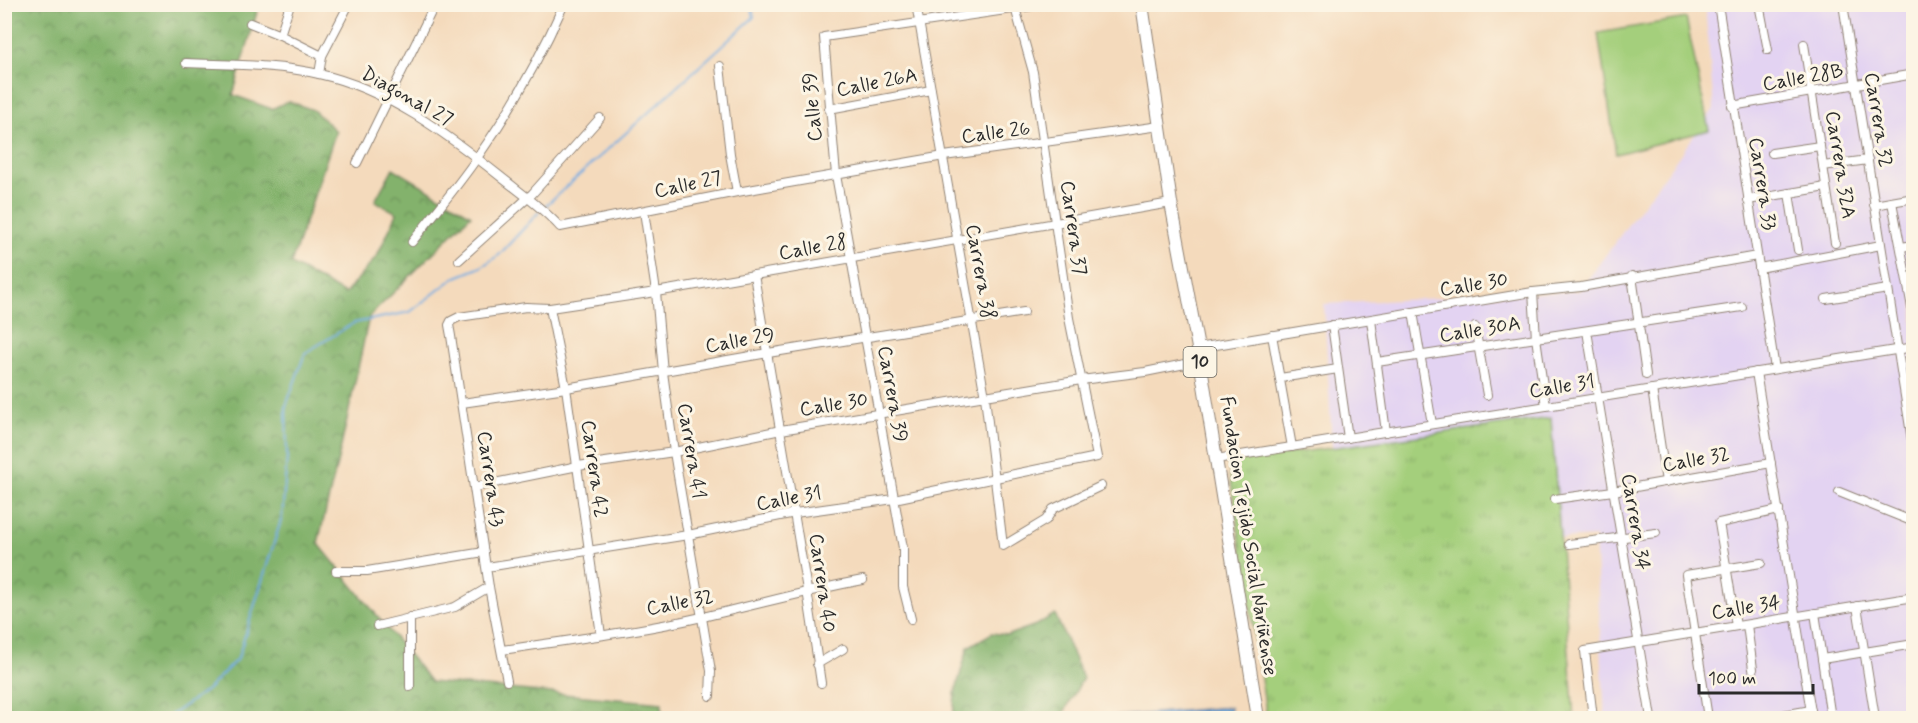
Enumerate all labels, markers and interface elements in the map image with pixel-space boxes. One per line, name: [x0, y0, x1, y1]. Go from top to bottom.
street label: Calle 28B: [1760, 58, 1846, 98]
street label: Diagonal 27: [355, 61, 458, 135]
street label: Calle 26A: [834, 62, 920, 104]
street label: Carrera 32: [1857, 70, 1899, 170]
street label: Calle 39: [797, 71, 829, 143]
street label: Carrera 32A: [1818, 109, 1862, 221]
street label: Calle 26: [960, 115, 1032, 151]
street label: Carrera 33: [1741, 136, 1783, 232]
street label: Calle 27: [652, 165, 724, 205]
street label: Carrera 37: [1053, 179, 1093, 277]
street label: Carrera 38: [958, 222, 1002, 322]
street label: Calle 28: [777, 229, 849, 267]
street label: Calle 30: [1438, 266, 1510, 304]
street label: Calle 30A: [1437, 310, 1523, 350]
street label: Calle 29: [703, 322, 777, 360]
street label: Carrera 39: [870, 344, 914, 444]
road number: 10: [1184, 347, 1216, 377]
street label: Calle 31: [1527, 369, 1597, 405]
street label: Calle 30: [798, 386, 870, 424]
street label: Fundacion Tejido Social Nariñense: [1213, 394, 1283, 678]
street label: Carrera 41: [670, 401, 712, 501]
street label: Carrera 42: [574, 418, 614, 520]
street label: Carrera 43: [470, 429, 510, 529]
street label: Calle 32: [1660, 441, 1732, 479]
street label: Carrera 34: [1614, 472, 1656, 572]
street label: Calle 31: [754, 480, 824, 518]
street label: Carrera 40: [802, 532, 842, 634]
street label: Calle 32: [644, 583, 716, 623]
street label: Calle 34: [1710, 589, 1782, 627]
scale bar: [1699, 657, 1813, 695]
text: 100 m: [1708, 667, 1756, 691]

